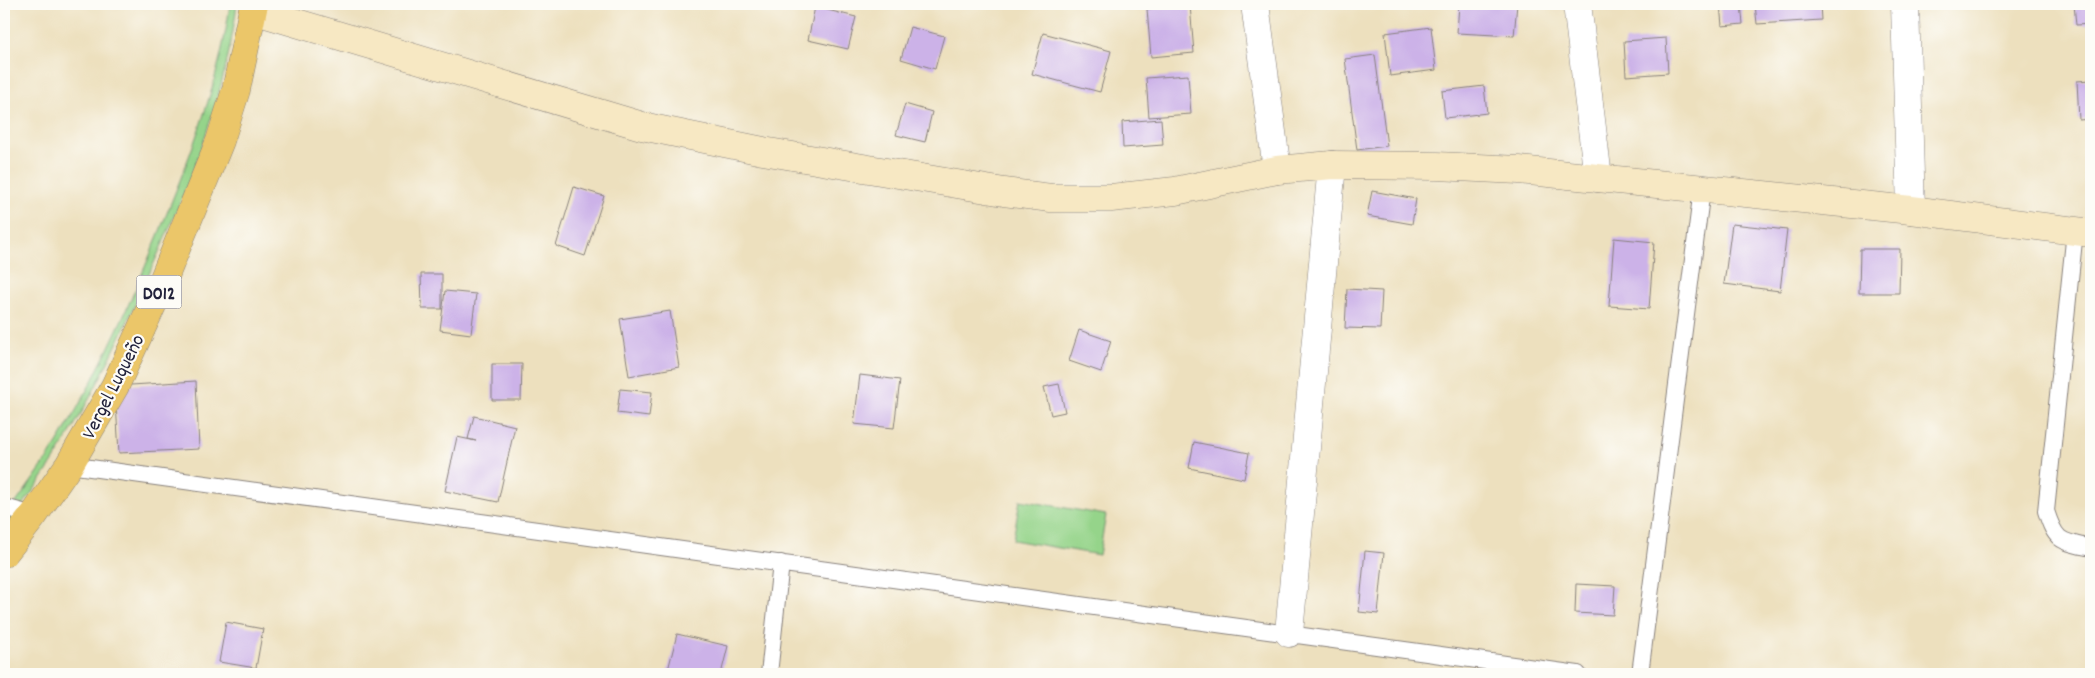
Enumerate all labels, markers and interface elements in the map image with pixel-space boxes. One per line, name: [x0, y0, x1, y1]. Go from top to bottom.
road number: D012: [136, 276, 182, 308]
street label: Vergel Luqueño: [76, 330, 153, 445]

